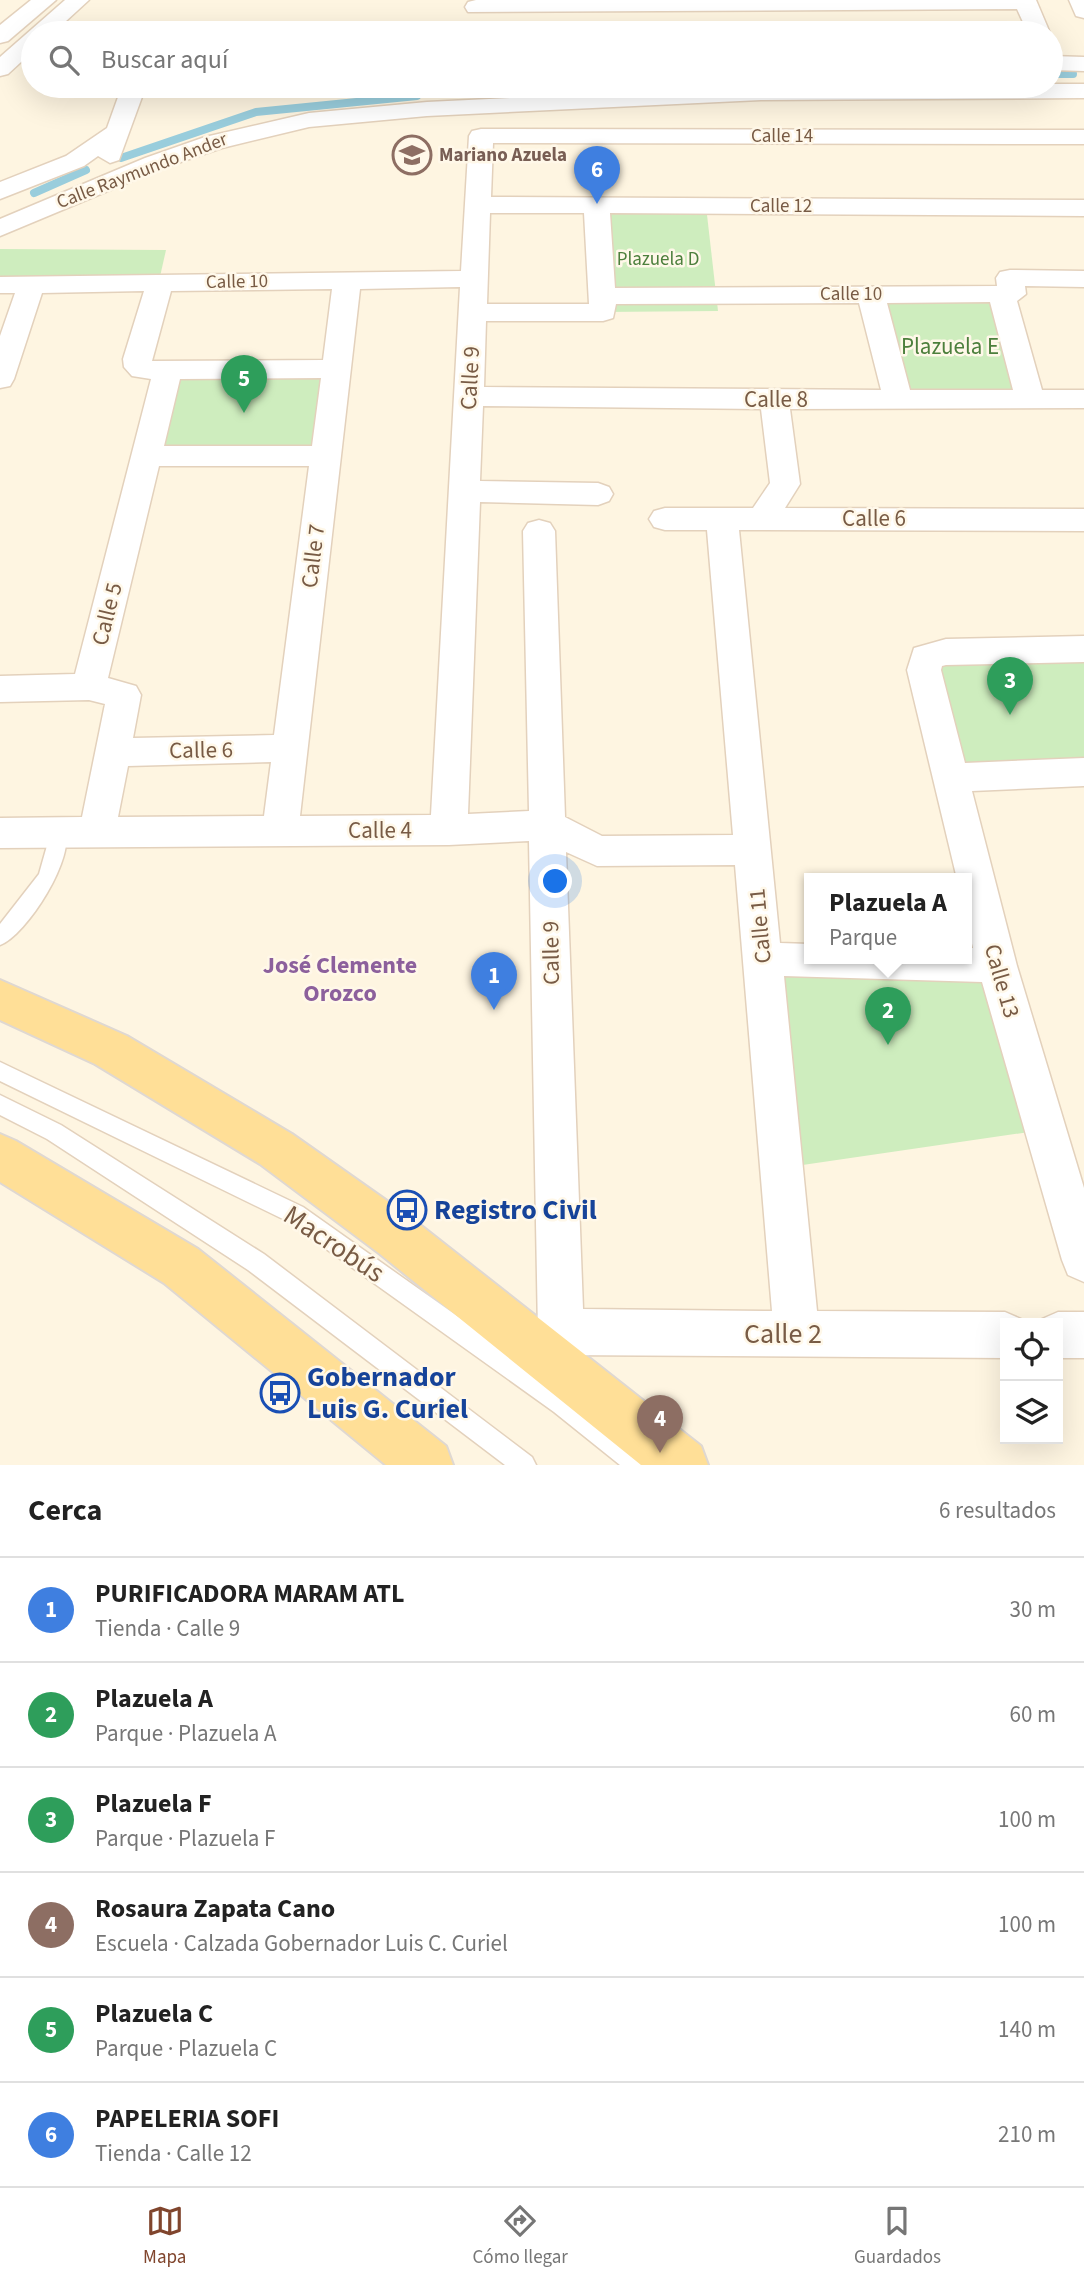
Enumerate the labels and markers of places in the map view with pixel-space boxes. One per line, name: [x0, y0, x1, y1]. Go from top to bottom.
school or university icon: Mariano Azuela: [391, 134, 433, 176]
place label: Mariano Azuela: [439, 142, 567, 169]
pin: 6: [574, 146, 620, 204]
pin: 5: [221, 355, 267, 413]
pin: 3: [987, 657, 1033, 715]
pin: 1: [471, 952, 517, 1010]
pin: 2: [865, 987, 911, 1045]
bus stop icon: Registro Civil: [386, 1189, 428, 1231]
place label: Registro Civil: [434, 1190, 597, 1230]
place label: Gobernador Luis G. Curiel: [307, 1357, 468, 1429]
bus stop icon: Gobernador Luis G. Curiel: [259, 1372, 301, 1414]
pin: 4: [637, 1395, 683, 1453]

